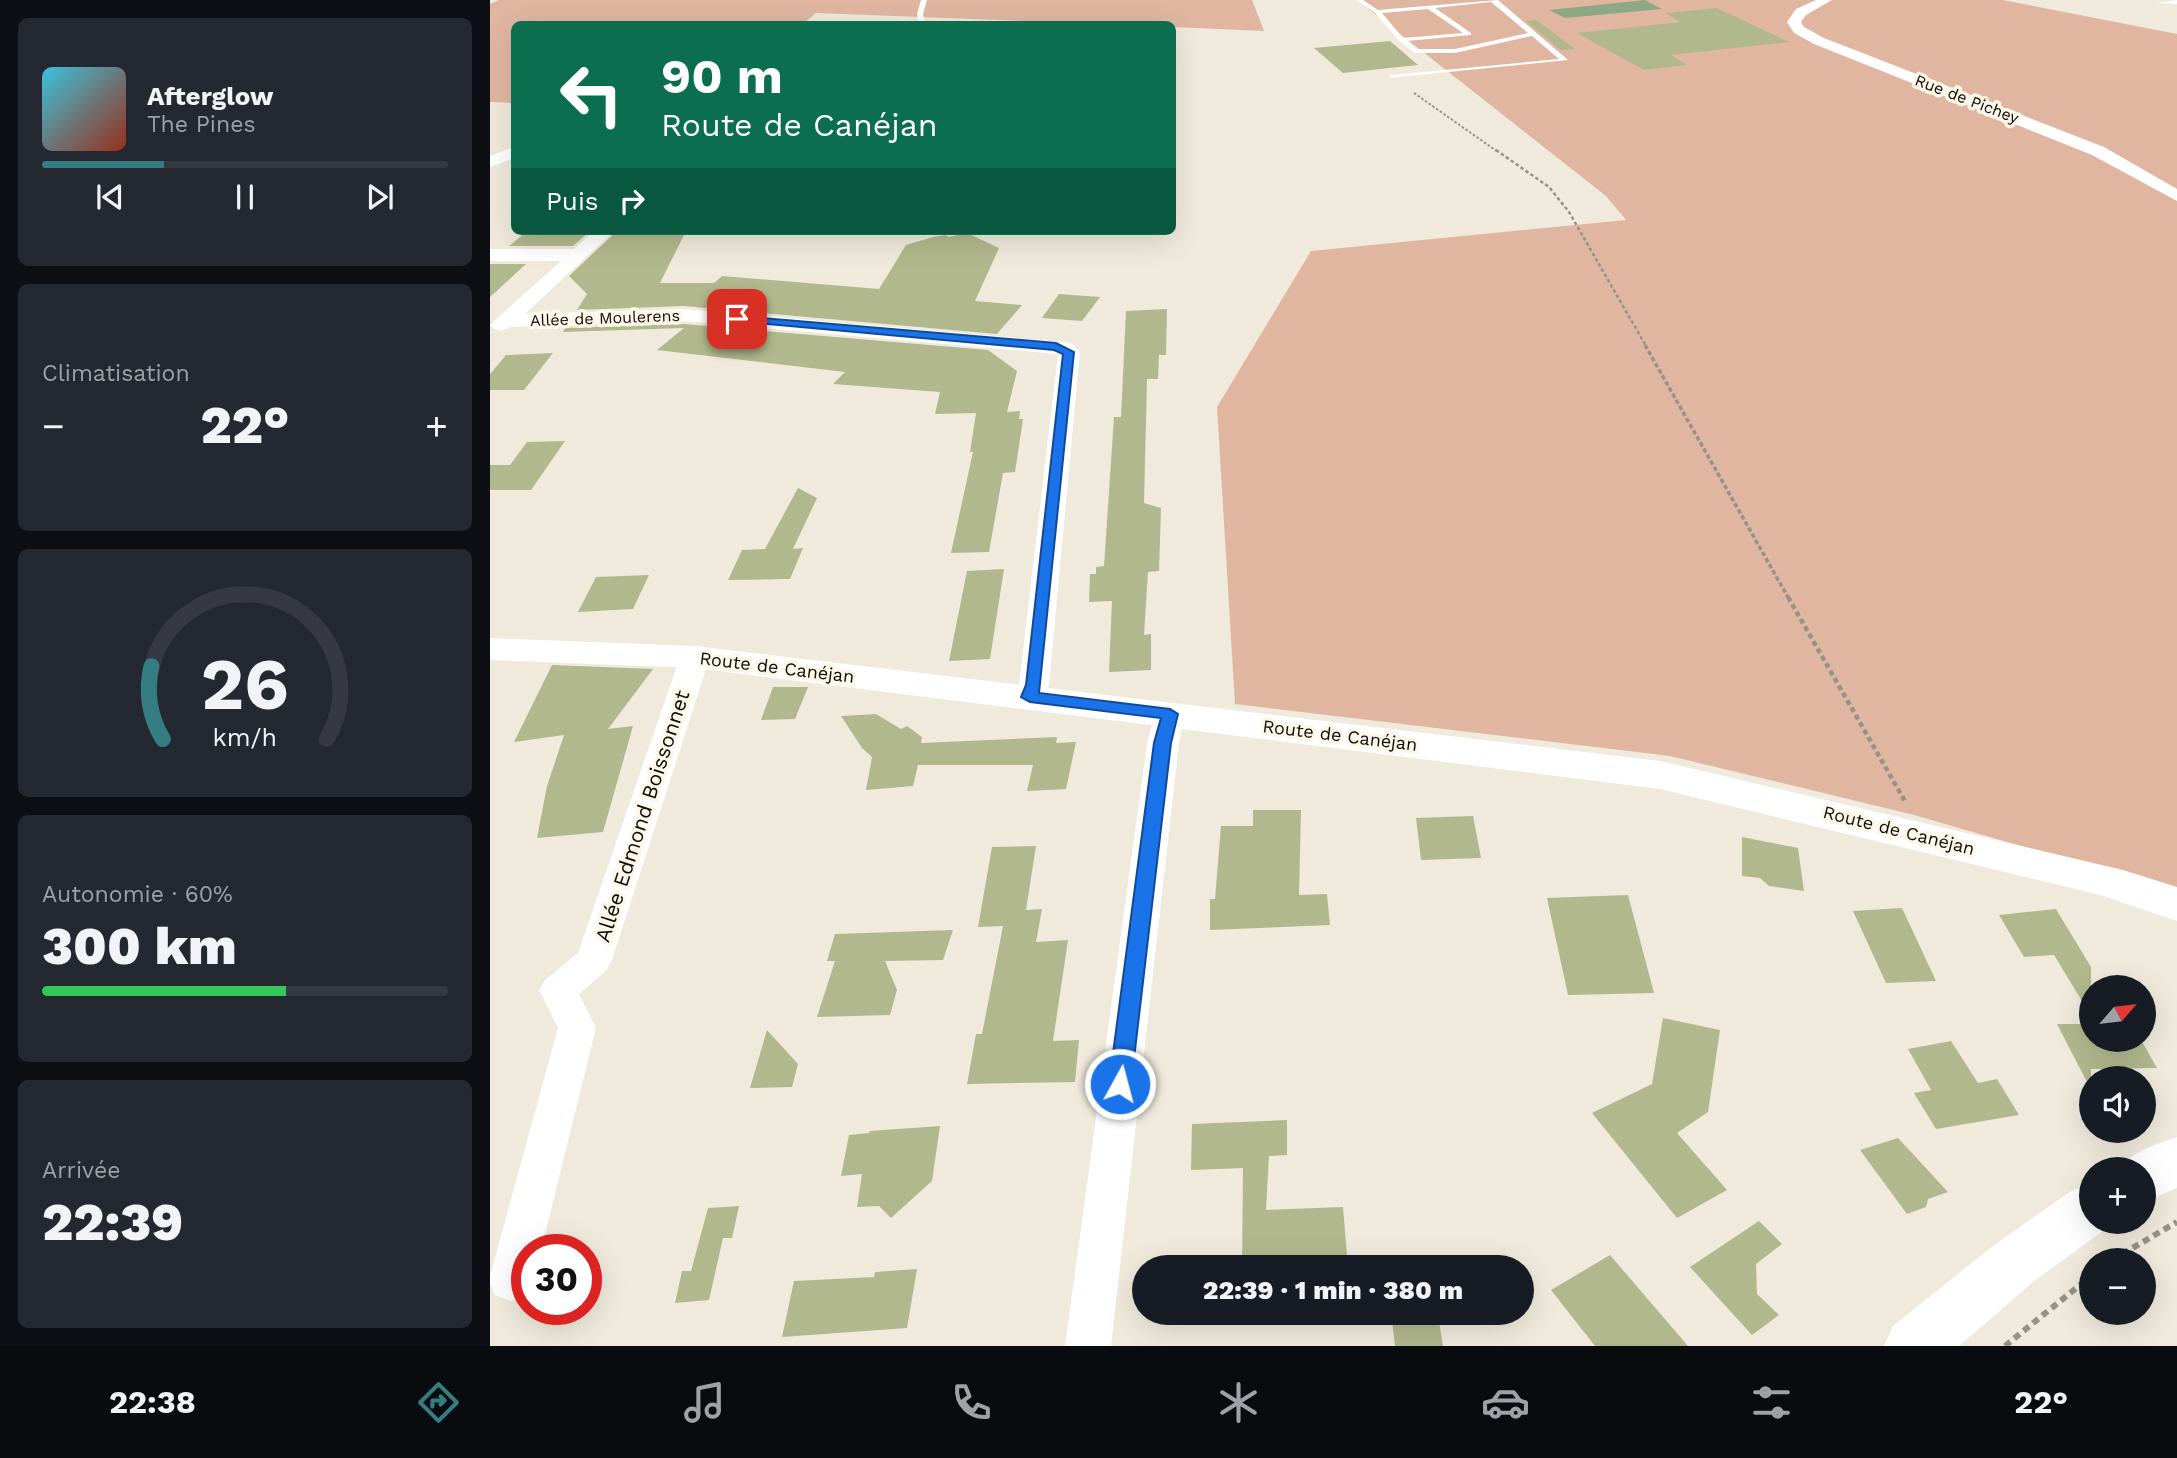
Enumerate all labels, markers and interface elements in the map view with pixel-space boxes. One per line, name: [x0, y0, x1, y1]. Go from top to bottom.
text: 90 m: [661, 47, 783, 105]
icon: left: [546, 49, 637, 140]
street label: Rue de Pichey: [1912, 70, 2022, 128]
text: Afterglow: [147, 81, 273, 111]
text: Route de Canéjan: [661, 106, 938, 144]
text: The Pines: [147, 111, 256, 138]
icon: previous: [91, 178, 129, 216]
icon: pause: [226, 178, 264, 216]
icon: next: [361, 178, 399, 216]
icon: right: [613, 182, 651, 220]
text: Puis: [546, 186, 599, 216]
pin: [707, 289, 767, 349]
icon: arrive: [718, 300, 756, 338]
street label: Allée de Moulerens: [530, 306, 680, 330]
text: Climatisation: [42, 360, 190, 387]
text: 22°: [201, 395, 289, 456]
text: −: [42, 404, 65, 448]
text: +: [425, 404, 448, 448]
text: 26: [201, 641, 289, 727]
street label: Route de Canéjan: [698, 647, 856, 687]
street label: Allée Edmond Boissonnet: [589, 687, 695, 945]
street label: Route de Canéjan: [1261, 715, 1419, 755]
text: km/h: [213, 723, 277, 752]
street label: Route de Canéjan: [1821, 801, 1977, 859]
text: Autonomie · 60%: [42, 881, 233, 908]
text: 300 km: [42, 916, 237, 977]
north arrow: [2079, 975, 2156, 1052]
map controls: [2079, 975, 2156, 1325]
position arrow: [1083, 1047, 1157, 1121]
button: sound: [2079, 1066, 2156, 1143]
text: Arrivée: [42, 1157, 121, 1184]
button: +: [2079, 1157, 2156, 1234]
text: 22:39: [42, 1192, 183, 1253]
speed limit sign: 30: [511, 1234, 602, 1325]
button: −: [2079, 1248, 2156, 1325]
text: 22:39 · 1 min · 380 m: [1203, 1275, 1463, 1305]
icon: directions: [414, 1378, 463, 1427]
icon: music: [680, 1378, 729, 1427]
icon: phone: [947, 1378, 996, 1427]
icon: climate: [1214, 1378, 1263, 1427]
icon: car: [1481, 1378, 1530, 1427]
icon: filters: [1747, 1378, 1796, 1427]
text: 22:38: [109, 1383, 196, 1421]
text: 22°: [2014, 1383, 2068, 1421]

